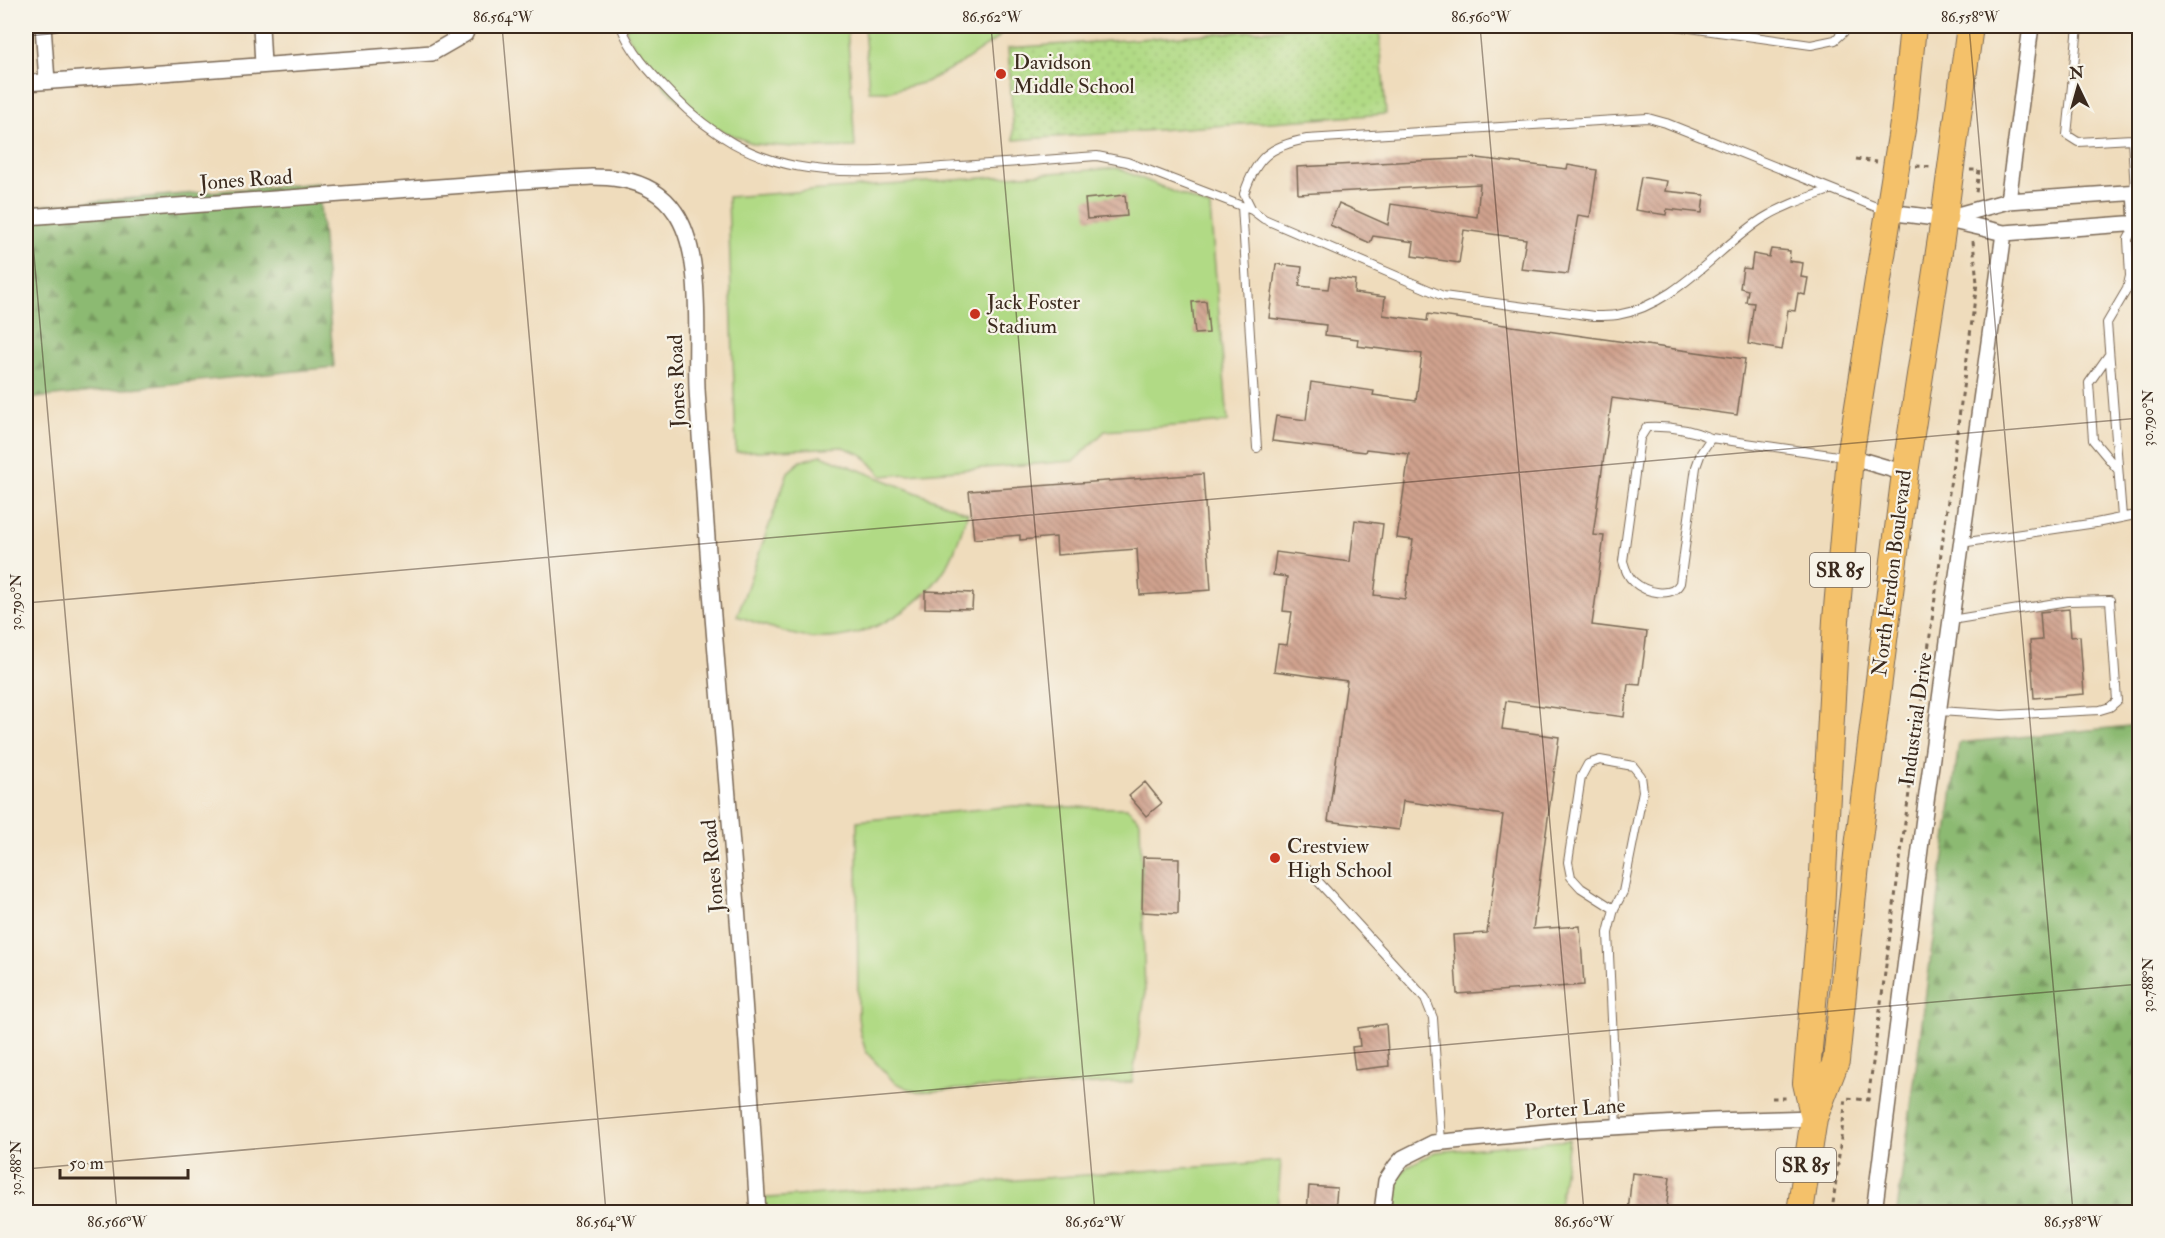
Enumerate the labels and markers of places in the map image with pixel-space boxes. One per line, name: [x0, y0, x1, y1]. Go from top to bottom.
place label: Davidson Middle School: [1013, 49, 1135, 100]
marker: Davidson Middle School: [994, 67, 1008, 81]
place label: Jack Foster Stadium: [986, 289, 1080, 340]
marker: Jack Foster Stadium: [968, 307, 982, 321]
place label: Crestview High School: [1287, 833, 1393, 884]
marker: Crestview High School: [1268, 851, 1282, 865]

